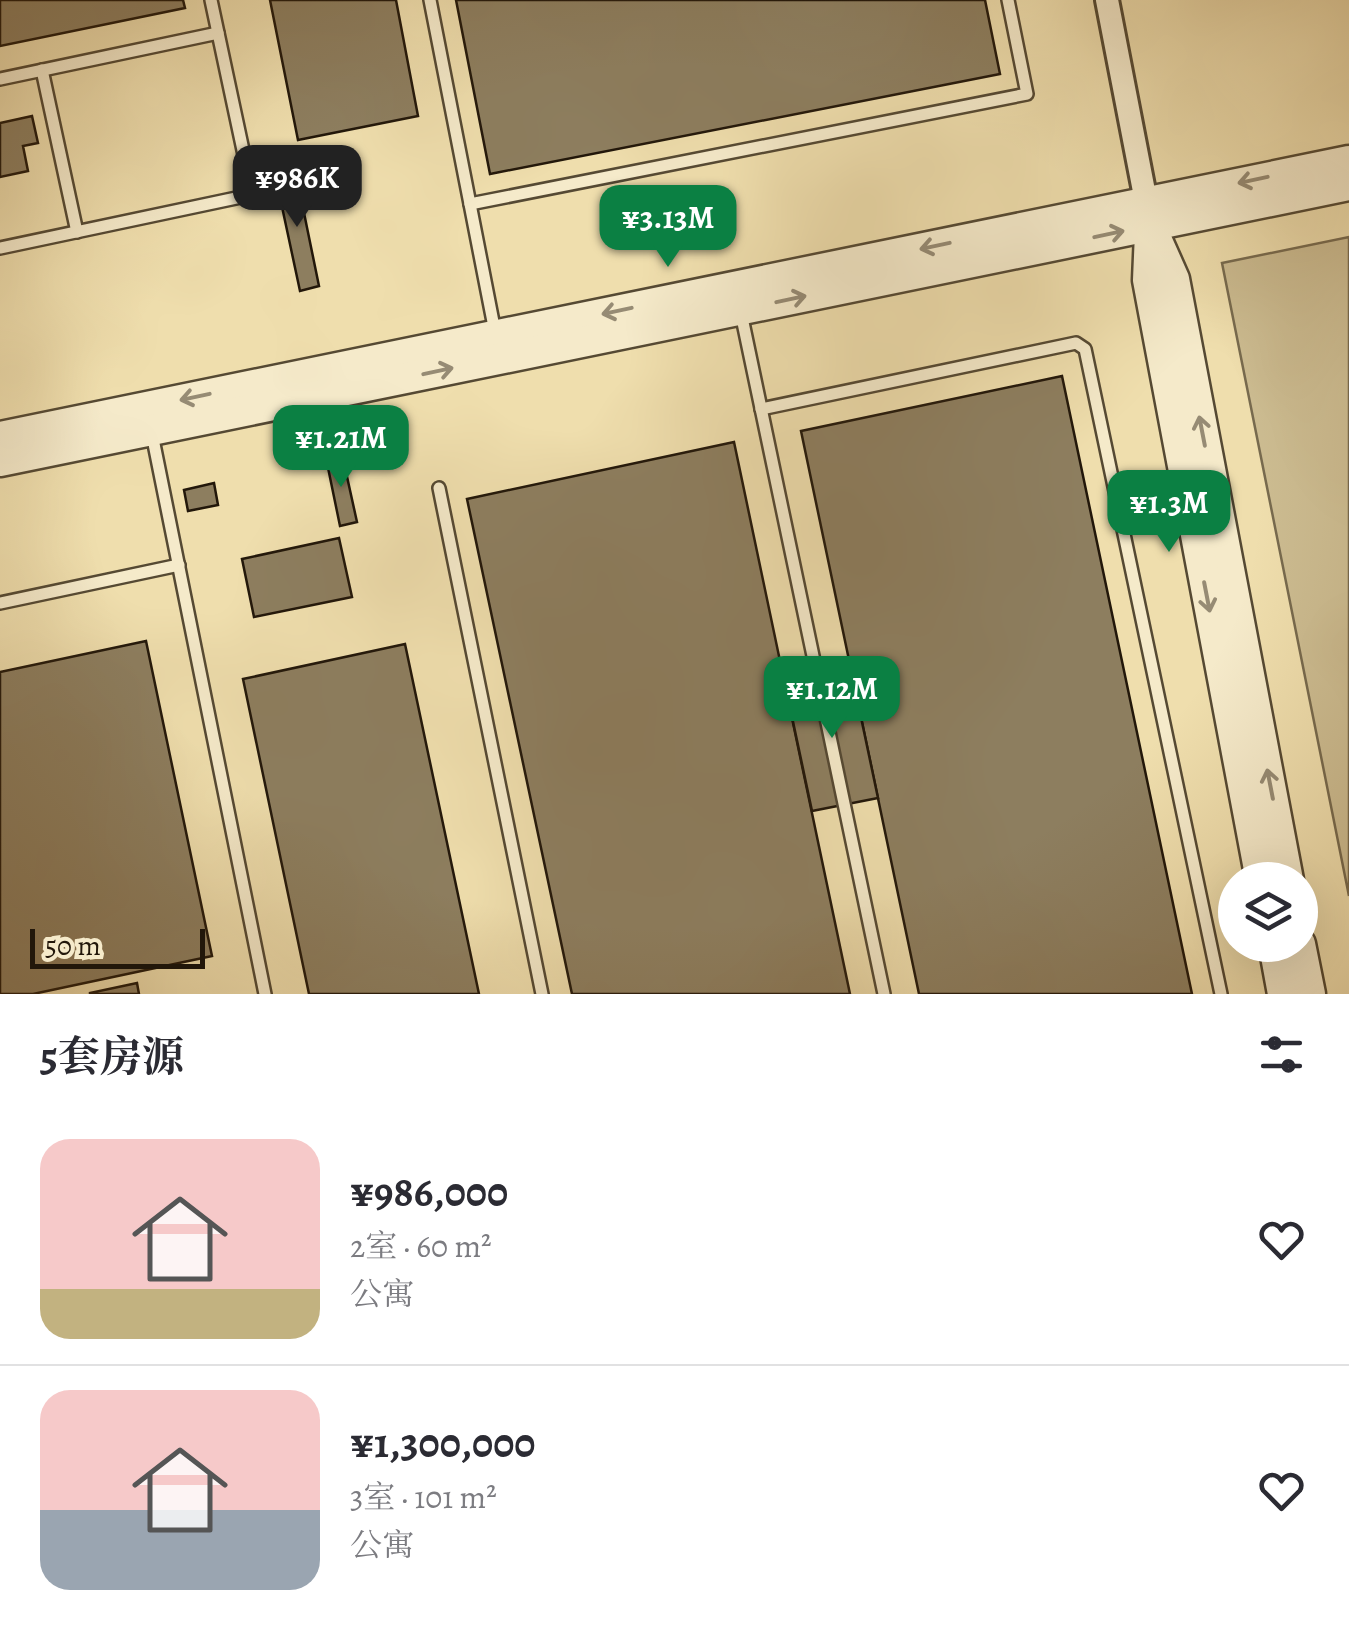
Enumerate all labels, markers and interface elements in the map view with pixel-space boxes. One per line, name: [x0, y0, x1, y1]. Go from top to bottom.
pin: ¥986K: [227, 145, 367, 230]
text: ¥986K: [255, 155, 339, 199]
one-way arrow: [1238, 172, 1270, 191]
pin: ¥3.13M: [587, 185, 749, 270]
text: ¥3.13M: [621, 195, 715, 239]
one-way arrow: [1093, 223, 1125, 242]
one-way arrow: [920, 237, 952, 256]
one-way arrow: [774, 288, 806, 307]
one-way arrow: [602, 302, 634, 321]
one-way arrow: [422, 361, 454, 380]
one-way arrow: [180, 389, 212, 408]
pin: ¥1.21M: [260, 405, 422, 490]
text: ¥1.21M: [295, 415, 387, 459]
one-way arrow: [1192, 415, 1211, 447]
pin: ¥1.3M: [1099, 470, 1239, 555]
text: ¥1.3M: [1129, 480, 1209, 524]
one-way arrow: [1199, 580, 1218, 612]
pin: ¥1.12M: [751, 656, 913, 741]
text: ¥1.12M: [786, 666, 878, 710]
one-way arrow: [1259, 769, 1278, 801]
map controls: [1218, 862, 1318, 962]
button: layers: [1218, 862, 1318, 962]
scale bar: [30, 924, 205, 968]
text: 50 m: [45, 927, 101, 965]
icon: filters: [1254, 1027, 1309, 1082]
text: 5套房源: [40, 1028, 184, 1085]
text: ¥986,000: [350, 1163, 508, 1220]
icon: home: [120, 1179, 240, 1299]
icon: heart: [1254, 1212, 1309, 1267]
text: 2室 · 60 m²: [350, 1224, 492, 1268]
text: 公寓: [350, 1272, 414, 1316]
text: ¥1,300,000: [350, 1414, 535, 1471]
icon: home: [120, 1430, 240, 1550]
icon: heart: [1254, 1463, 1309, 1518]
text: 3室 · 101 m²: [350, 1475, 497, 1519]
text: 公寓: [350, 1523, 414, 1567]

